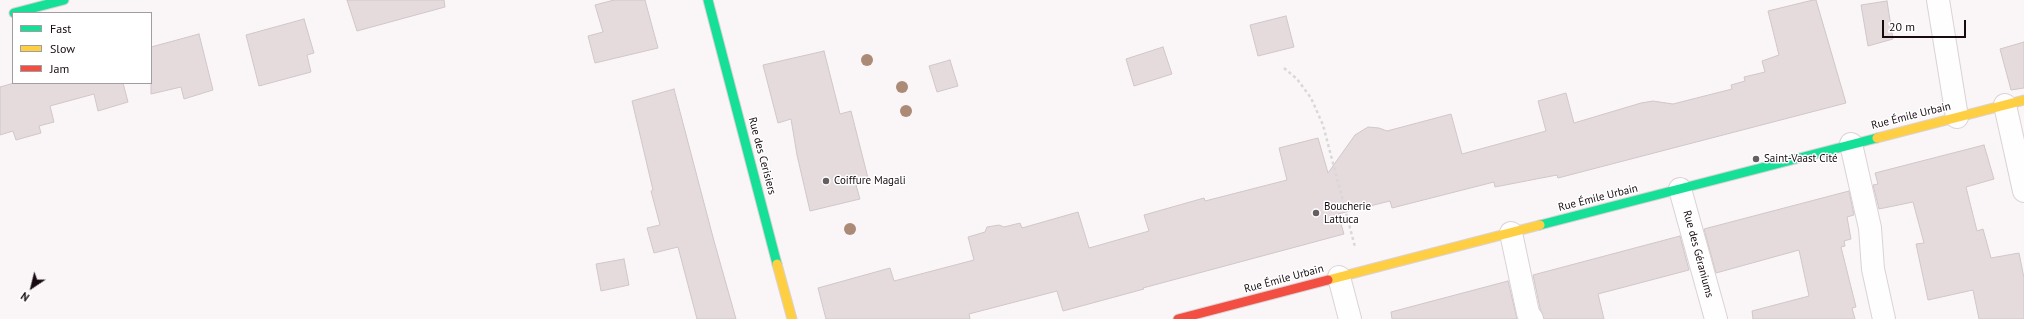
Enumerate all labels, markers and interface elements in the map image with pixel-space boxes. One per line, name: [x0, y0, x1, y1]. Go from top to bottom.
legend: [12, 12, 152, 84]
scale bar: [1884, 12, 1968, 38]
text: 20 m: [1889, 19, 1915, 34]
text: Fast: [50, 21, 71, 36]
text: Slow: [50, 41, 75, 56]
text: Jam: [50, 61, 69, 76]
street label: Rue Émile Urbain: [1870, 100, 1952, 132]
street label: Rue des Cerisiers: [745, 116, 779, 196]
place label: Saint-Vaast Cité: [1764, 152, 1838, 166]
marker: Saint-Vaast Cité: [1751, 154, 1761, 164]
place label: Coiffure Magali: [834, 174, 906, 188]
marker: Coiffure Magali: [821, 176, 831, 186]
street label: Rue Émile Urbain: [1557, 182, 1639, 214]
place label: Boucherie Lattuca: [1324, 200, 1371, 226]
marker: Boucherie Lattuca: [1311, 208, 1321, 218]
street label: Rue des Géraniums: [1680, 209, 1716, 299]
street label: Rue Émile Urbain: [1243, 262, 1325, 296]
north arrow: [12, 267, 52, 307]
text: N: [18, 289, 32, 305]

